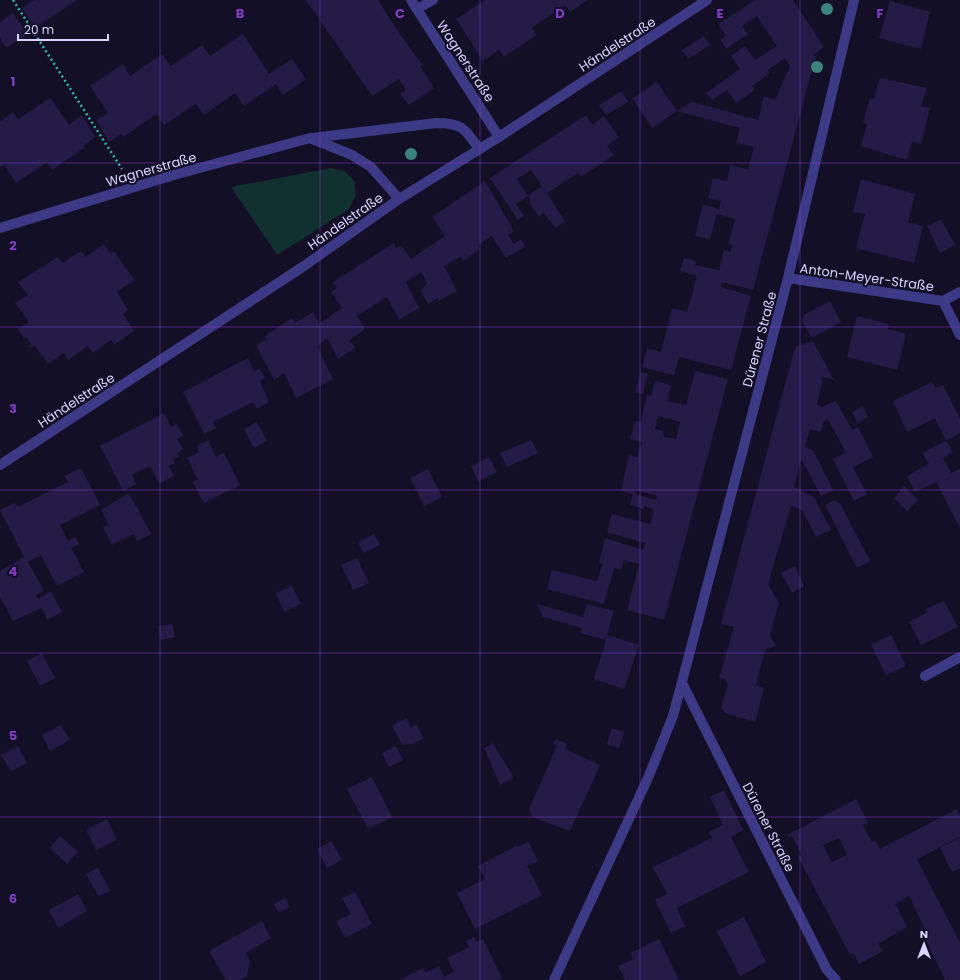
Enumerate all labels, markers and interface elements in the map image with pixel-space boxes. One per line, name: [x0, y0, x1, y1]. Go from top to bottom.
text: B: [236, 4, 245, 23]
text: C: [395, 4, 405, 23]
text: D: [555, 4, 565, 23]
text: E: [716, 4, 724, 23]
text: F: [876, 4, 884, 23]
street label: Händelstraße: [575, 12, 659, 76]
scale bar: [18, 16, 108, 42]
street label: Wagnerstraße: [432, 17, 499, 106]
text: 20 m: [24, 21, 54, 38]
text: 1: [11, 72, 15, 91]
street label: Wagnerstraße: [104, 147, 199, 192]
street label: Händelstraße: [304, 188, 387, 254]
text: 2: [9, 236, 17, 255]
street label: Anton-Meyer-Straße: [799, 259, 935, 296]
street label: Dürener Straße: [738, 289, 781, 389]
street label: Händelstraße: [34, 368, 118, 432]
text: 3: [9, 399, 17, 418]
text: 4: [9, 562, 18, 581]
text: 5: [9, 726, 17, 745]
street label: Dürener Straße: [738, 779, 799, 875]
text: 6: [9, 889, 17, 908]
north arrow: [904, 924, 944, 964]
text: N: [920, 926, 928, 942]

